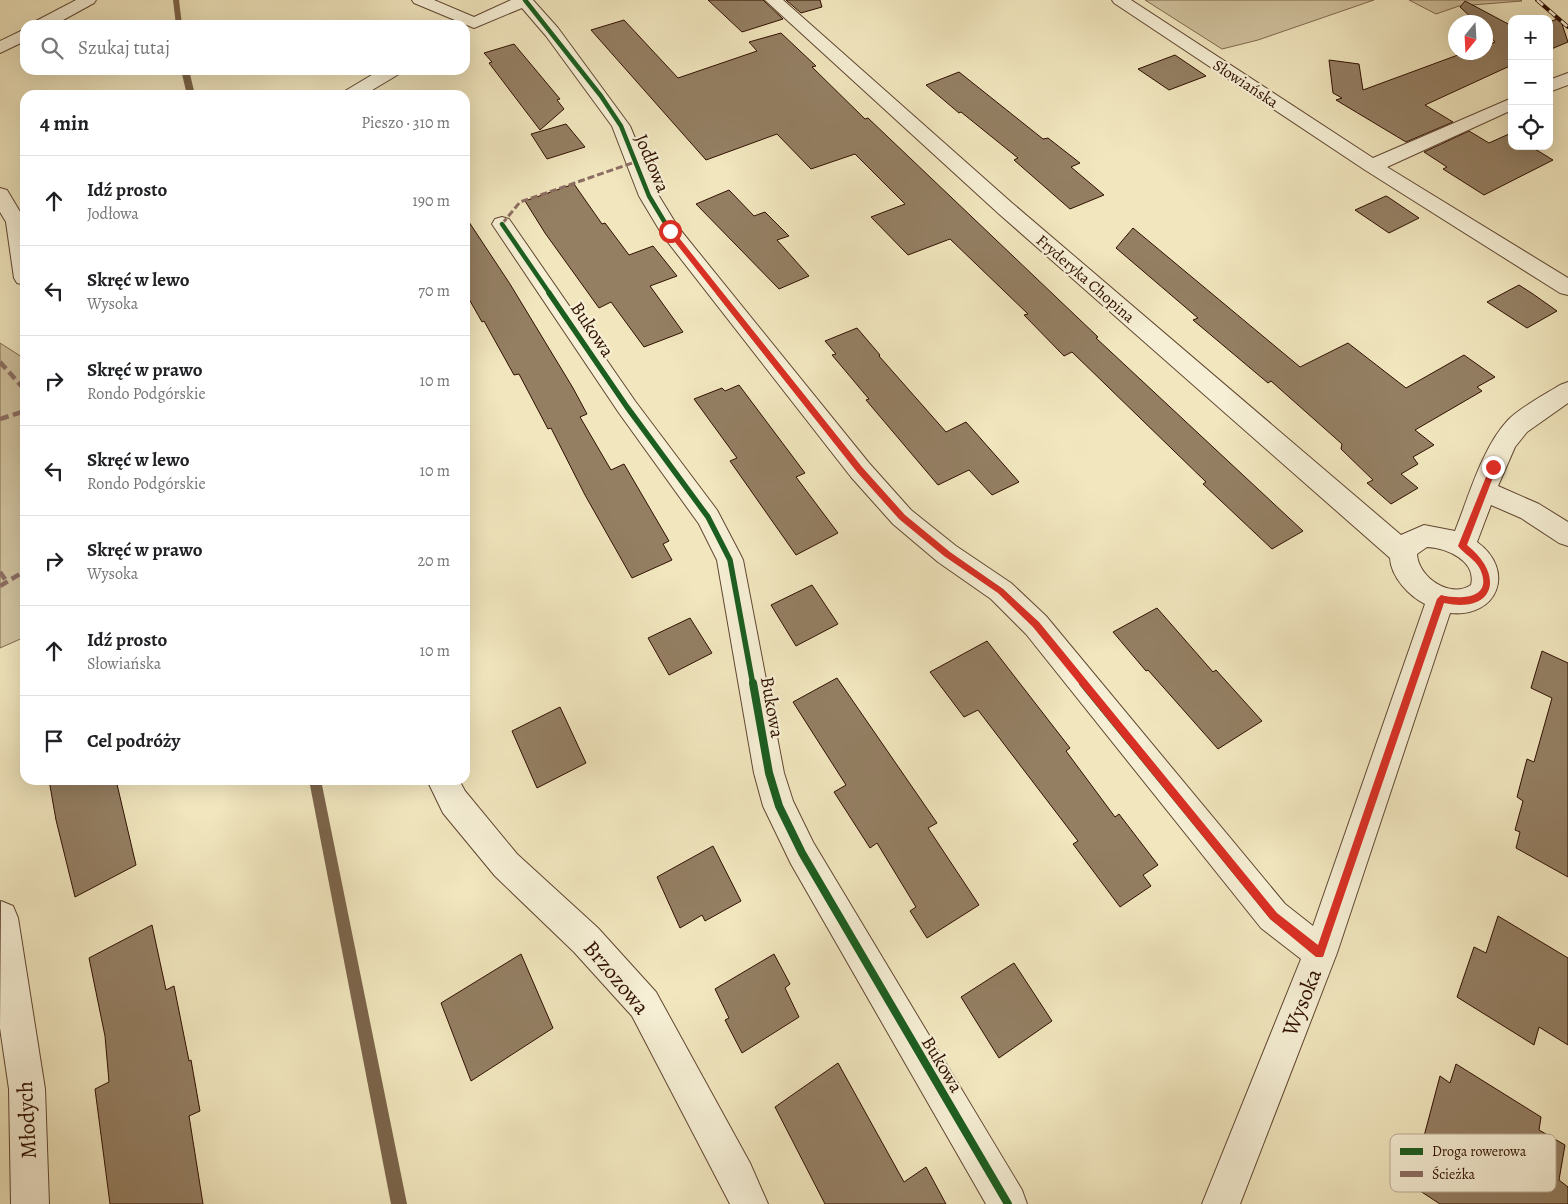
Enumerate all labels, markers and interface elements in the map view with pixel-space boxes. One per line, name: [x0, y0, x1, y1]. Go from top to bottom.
north arrow: [1448, 15, 1493, 60]
map controls: [1508, 15, 1553, 150]
button: +: [1508, 15, 1553, 60]
search box: [20, 20, 470, 75]
icon: search: [38, 34, 66, 62]
text: Szukaj tutaj: [78, 35, 170, 61]
street label: Słowiańska: [1208, 54, 1283, 114]
button: −: [1508, 60, 1553, 105]
button: locate: [1508, 105, 1553, 150]
text: 4 min: [40, 109, 89, 137]
text: Pieszo · 310 m: [361, 112, 450, 134]
street label: Jodłowa: [628, 130, 676, 197]
text: Idź prosto: [87, 177, 167, 203]
icon: ahead: [40, 187, 68, 215]
text: 190 m: [412, 190, 450, 212]
text: Jodłowa: [87, 203, 139, 225]
route start: [659, 220, 682, 243]
street label: Fryderyka Chopina: [1031, 230, 1140, 328]
text: Skręć w lewo: [87, 267, 190, 293]
icon: left: [40, 277, 68, 305]
text: 70 m: [418, 280, 450, 302]
text: Wysoka: [87, 293, 138, 315]
street label: Bukowa: [564, 297, 620, 363]
text: Skręć w prawo: [87, 357, 202, 383]
icon: right: [40, 367, 68, 395]
text: 10 m: [420, 370, 450, 392]
text: Rondo Podgórskie: [87, 383, 206, 405]
text: Skręć w lewo: [87, 447, 190, 473]
route end: [1482, 456, 1505, 479]
icon: left: [40, 457, 68, 485]
text: 10 m: [420, 460, 450, 482]
text: Rondo Podgórskie: [87, 473, 206, 495]
text: Skręć w prawo: [87, 537, 202, 563]
icon: right: [40, 547, 68, 575]
text: 20 m: [417, 550, 450, 572]
text: Wysoka: [87, 563, 138, 585]
text: Idź prosto: [87, 627, 167, 653]
icon: ahead: [40, 637, 68, 665]
text: 10 m: [420, 640, 450, 662]
text: Słowiańska: [87, 653, 161, 675]
street label: Bukowa: [754, 674, 790, 740]
icon: arrive: [40, 727, 68, 755]
text: Cel podróży: [87, 728, 180, 754]
street label: Brzozowa: [576, 934, 657, 1022]
street label: Wysoka: [1274, 963, 1329, 1042]
street label: Bukowa: [915, 1031, 969, 1098]
street label: Młodych: [10, 1080, 44, 1160]
legend: [1390, 1134, 1556, 1192]
text: Droga rowerowa: [1432, 1142, 1527, 1161]
text: Ścieżka: [1432, 1165, 1475, 1184]

